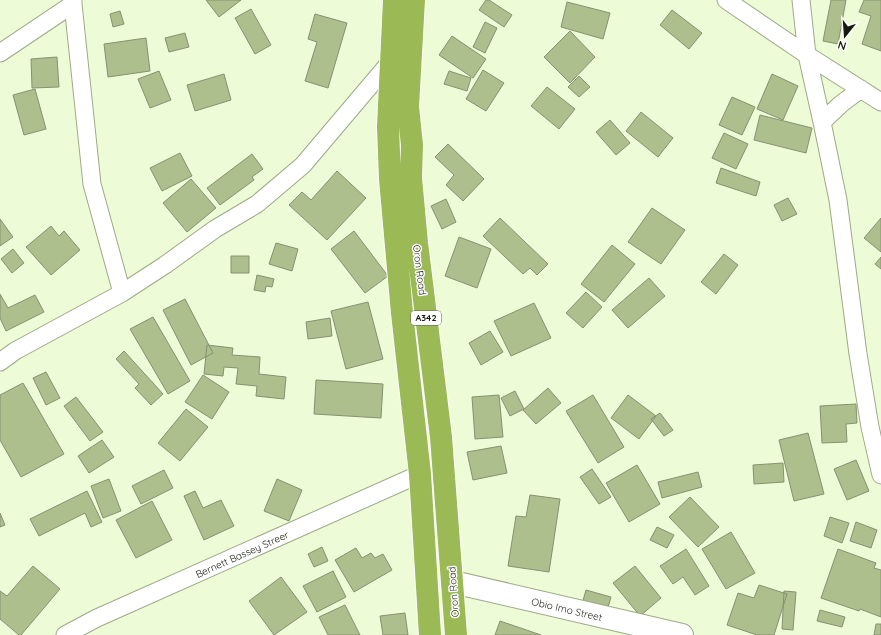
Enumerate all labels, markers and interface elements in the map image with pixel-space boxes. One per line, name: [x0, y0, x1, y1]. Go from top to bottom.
north arrow: [825, 16, 865, 56]
text: N: [836, 38, 848, 53]
street label: Oron Road: [410, 244, 429, 296]
road number: A342: [411, 311, 441, 325]
street label: Bernett Bassey Streer: [194, 528, 291, 581]
street label: Oron Road: [445, 566, 462, 618]
street label: Obio Imo Street: [530, 595, 604, 624]

